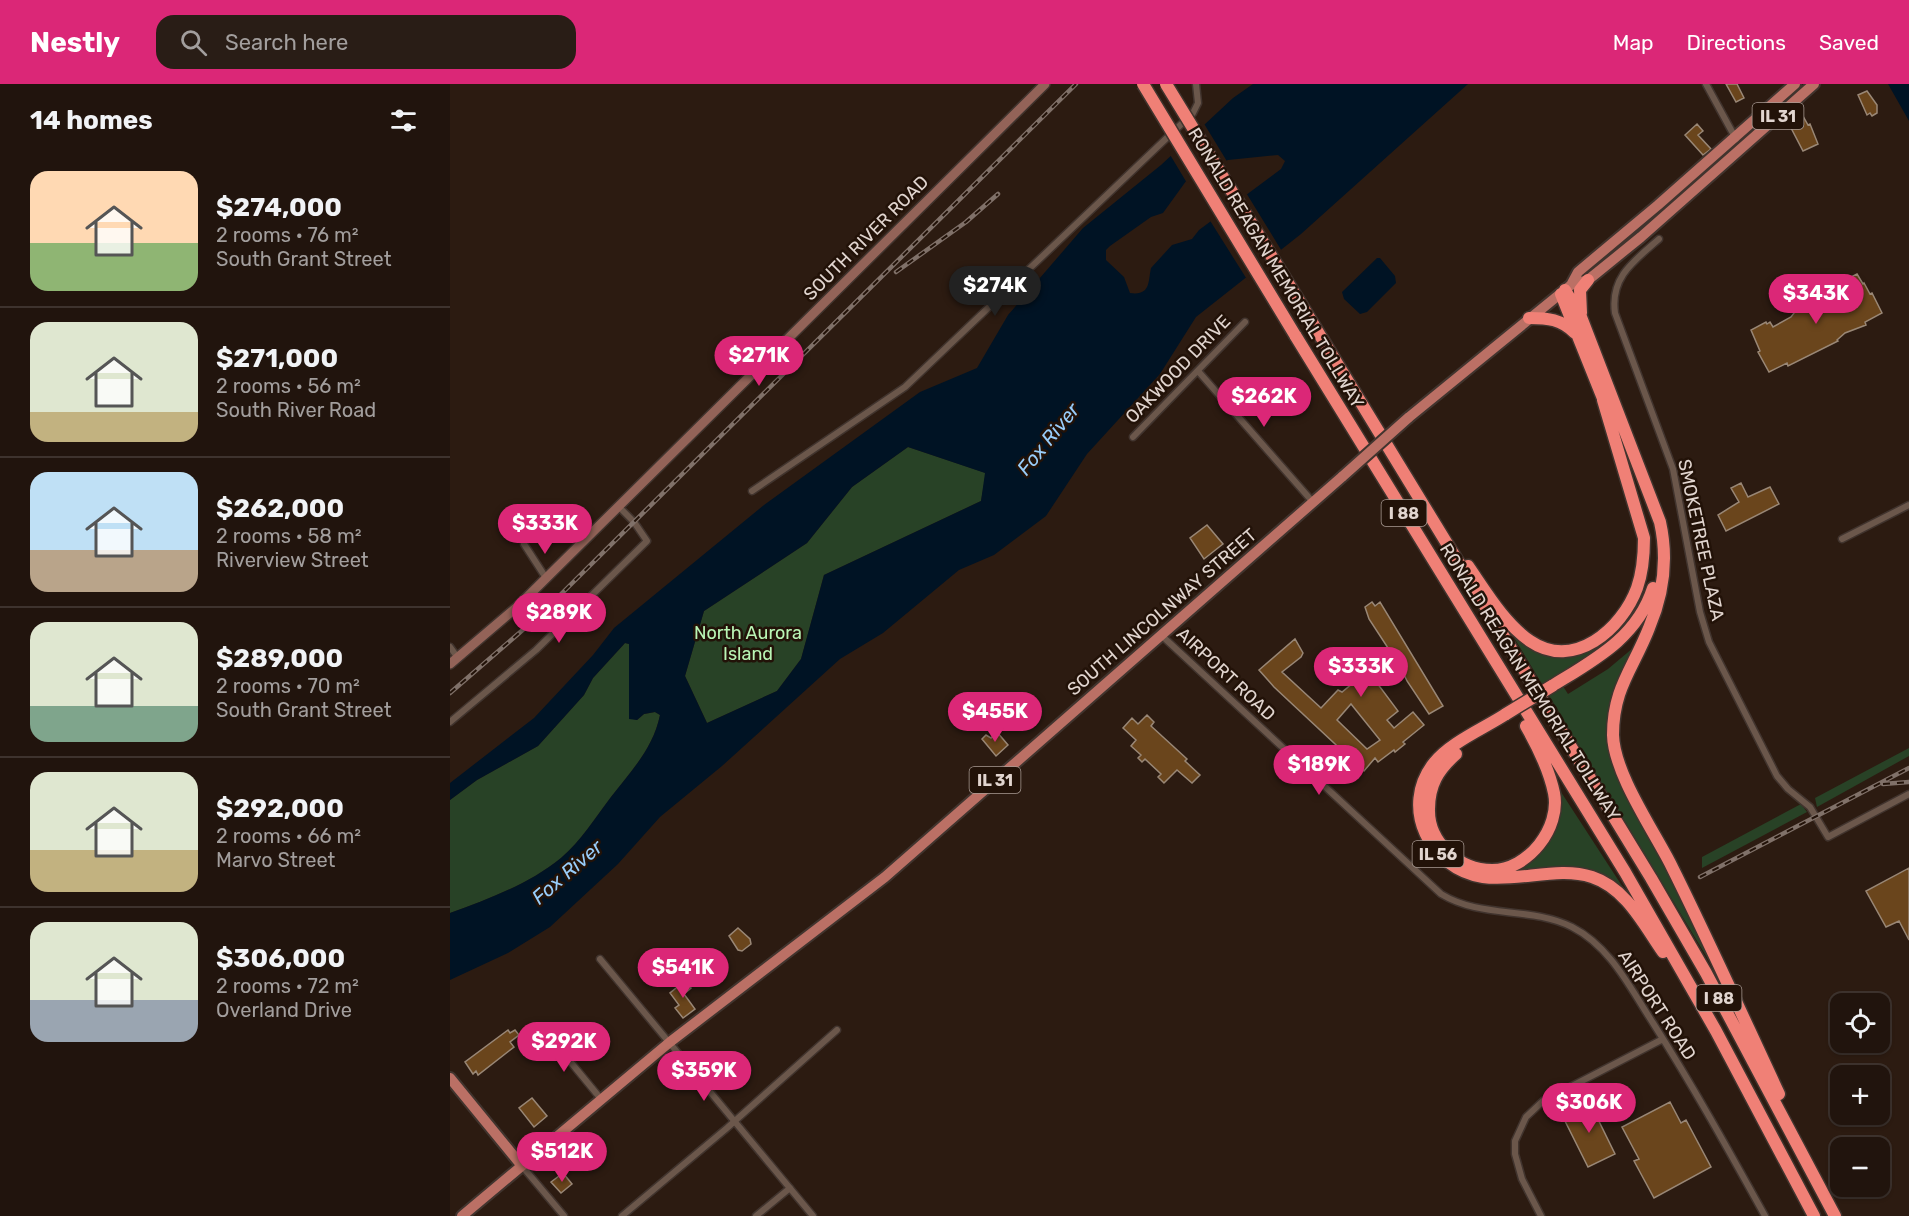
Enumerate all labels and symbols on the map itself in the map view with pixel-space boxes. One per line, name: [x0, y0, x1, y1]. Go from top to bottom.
road number: IL 31: [1752, 103, 1804, 129]
street label: RONALD REAGAN MEMORIAL TOLLWAY: [1183, 124, 1369, 412]
street label: SOUTH RIVER ROAD: [799, 171, 933, 305]
pin: $274K: [953, 266, 1037, 317]
pin: $343K: [1774, 274, 1858, 325]
street label: OAKWOOD DRIVE: [1121, 310, 1235, 428]
pin: $271K: [717, 336, 801, 387]
pin: $262K: [1222, 377, 1306, 428]
water label: Fox River: [1012, 397, 1085, 480]
street label: SMOKETREE PLAZA: [1673, 457, 1729, 623]
road number: I 88: [1382, 500, 1426, 526]
pin: $333K: [503, 504, 587, 555]
street label: SOUTH LINCOLNWAY STREET: [1063, 524, 1261, 700]
street label: RONALD REAGAN MEMORIAL TOLLWAY: [1435, 539, 1625, 825]
pin: $289K: [517, 593, 601, 644]
park label: North Aurora Island: [694, 622, 802, 665]
street label: AIRPORT ROAD: [1172, 623, 1280, 725]
pin: $333K: [1319, 647, 1403, 698]
pin: $455K: [953, 692, 1037, 743]
pin: $189K: [1277, 745, 1361, 796]
road number: IL 31: [970, 767, 1020, 793]
water label: Fox River: [527, 834, 608, 909]
road number: IL 56: [1412, 841, 1464, 867]
street label: AIRPORT ROAD: [1613, 946, 1701, 1064]
pin: $541K: [641, 948, 725, 999]
road number: I 88: [1696, 985, 1742, 1011]
pin: $292K: [522, 1022, 606, 1073]
pin: $359K: [662, 1051, 746, 1102]
pin: $306K: [1547, 1083, 1631, 1134]
pin: $512K: [520, 1132, 604, 1183]

